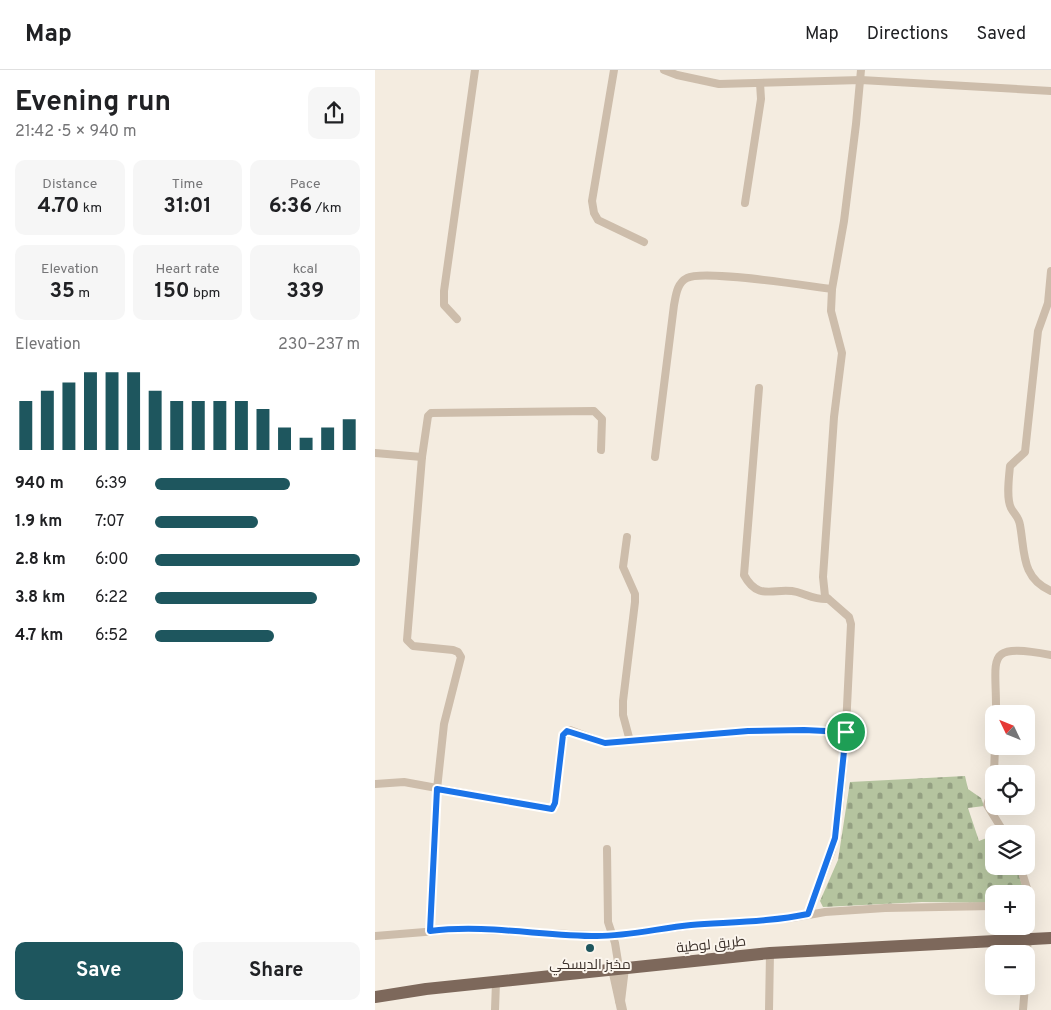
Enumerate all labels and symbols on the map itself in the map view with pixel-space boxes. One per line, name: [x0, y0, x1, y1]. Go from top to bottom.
north arrow: [985, 705, 1035, 755]
pin: [825, 711, 867, 753]
street label: طريق لوطية: [676, 933, 747, 958]
marker: مخبز الدبسكي: [584, 942, 596, 954]
place label: مخبز الدبسكي: [549, 957, 631, 976]

